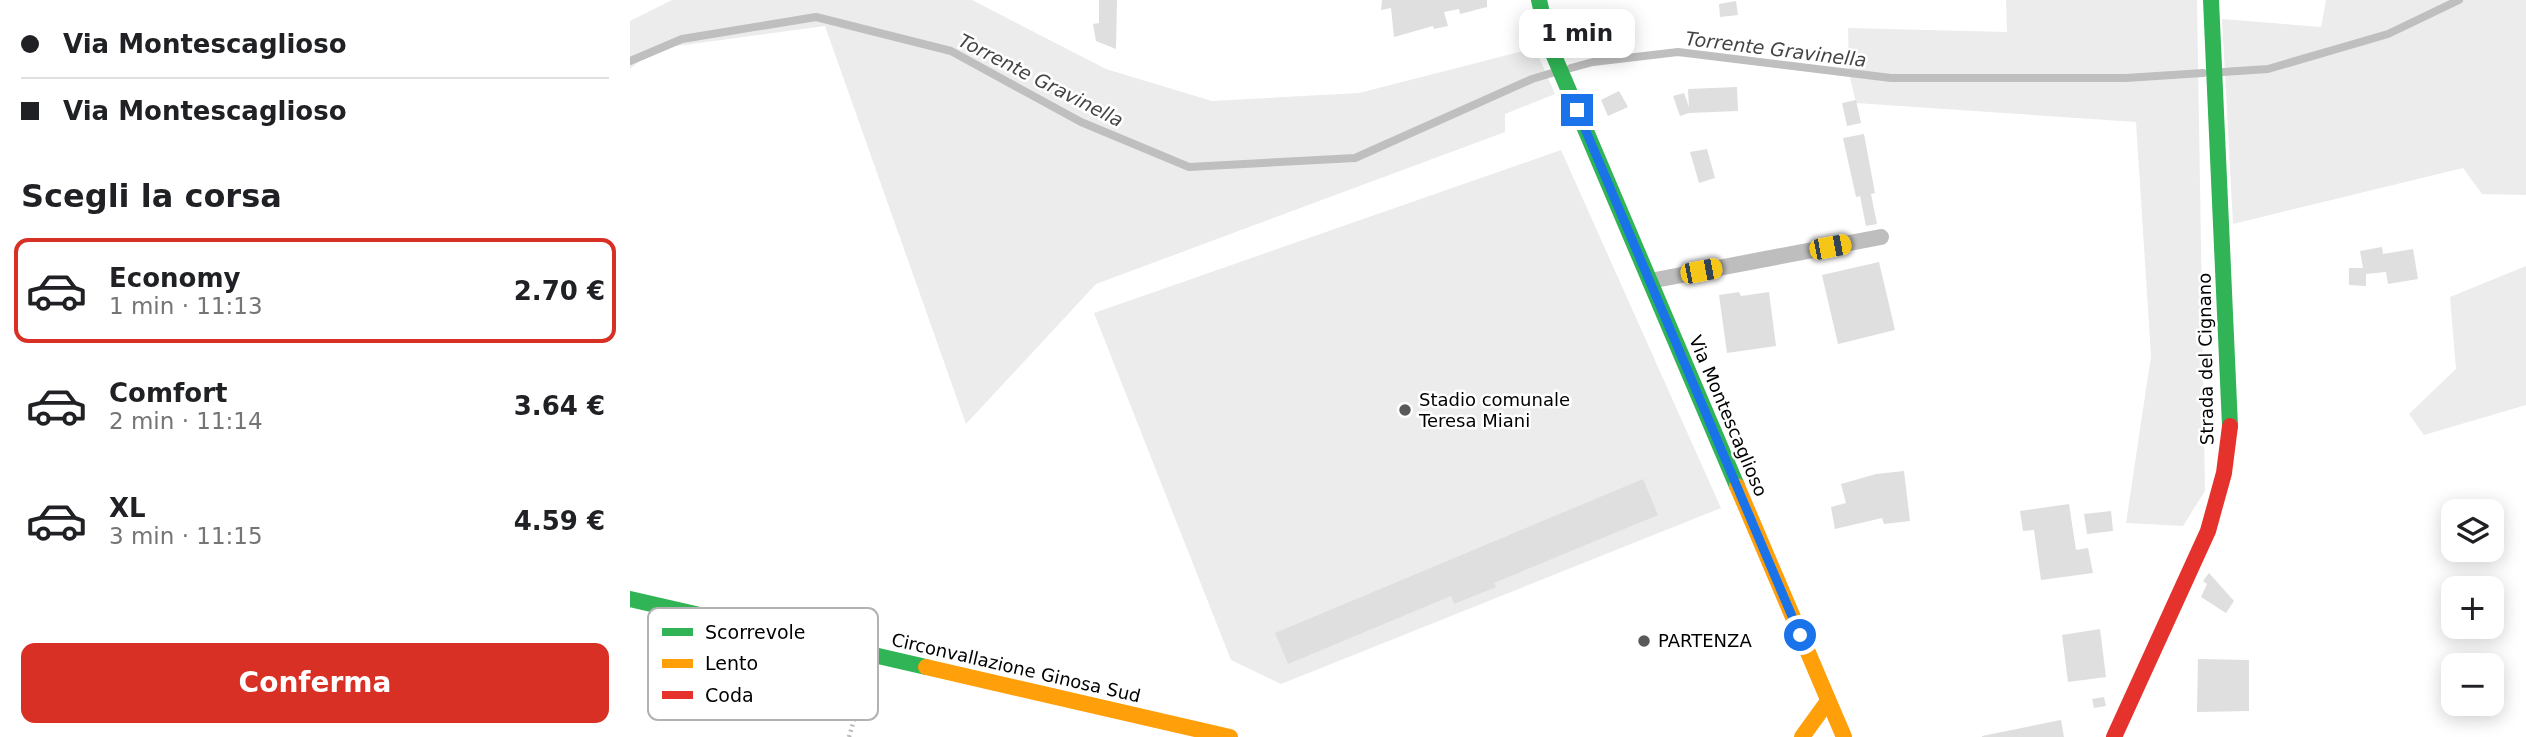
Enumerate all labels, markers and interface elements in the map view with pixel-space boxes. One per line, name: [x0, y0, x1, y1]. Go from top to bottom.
callout: 1 min: [1519, 8, 1635, 57]
text: 1 min: [1541, 20, 1613, 46]
water label: Torrente Gravinella: [1684, 27, 1868, 71]
text: Via Montescaglioso: [63, 29, 347, 59]
water label: Torrente Gravinella: [955, 29, 1127, 131]
route end: [1561, 94, 1593, 126]
text: Via Montescaglioso: [63, 96, 347, 126]
text: Scegli la corsa: [21, 177, 282, 215]
car: [1808, 233, 1853, 261]
car: [1679, 257, 1724, 285]
icon: car: [25, 259, 88, 322]
text: Economy: [109, 263, 240, 293]
street label: Strada del Cignano: [2193, 273, 2218, 445]
text: 2.70 €: [514, 276, 605, 306]
text: 1 min · 11:13: [109, 293, 263, 319]
street label: Via Montescaglioso: [1685, 332, 1772, 499]
icon: car: [25, 374, 88, 437]
text: Comfort: [109, 378, 227, 408]
place label: Stadio comunale Teresa Miani: [1418, 389, 1570, 431]
text: 3.64 €: [514, 391, 605, 421]
marker: Stadio comunale Teresa Miani: [1397, 402, 1413, 418]
text: 2 min · 11:14: [109, 408, 263, 434]
icon: car: [25, 489, 88, 552]
text: XL: [109, 493, 146, 523]
map controls: [2441, 499, 2504, 716]
button: layers: [2441, 499, 2504, 562]
text: 4.59 €: [514, 506, 605, 536]
text: 3 min · 11:15: [109, 523, 263, 549]
button: +: [2441, 576, 2504, 639]
legend: [648, 608, 878, 720]
route start: [1784, 619, 1816, 651]
text: Scorrevole: [705, 621, 806, 643]
street label: Circonvallazione Ginosa Sud: [889, 629, 1143, 706]
place label: PARTENZA: [1658, 630, 1752, 651]
marker: PARTENZA: [1636, 633, 1652, 649]
button: Conferma: [21, 643, 609, 723]
text: Lento: [705, 652, 758, 674]
button: −: [2441, 653, 2504, 716]
text: Coda: [705, 684, 754, 706]

